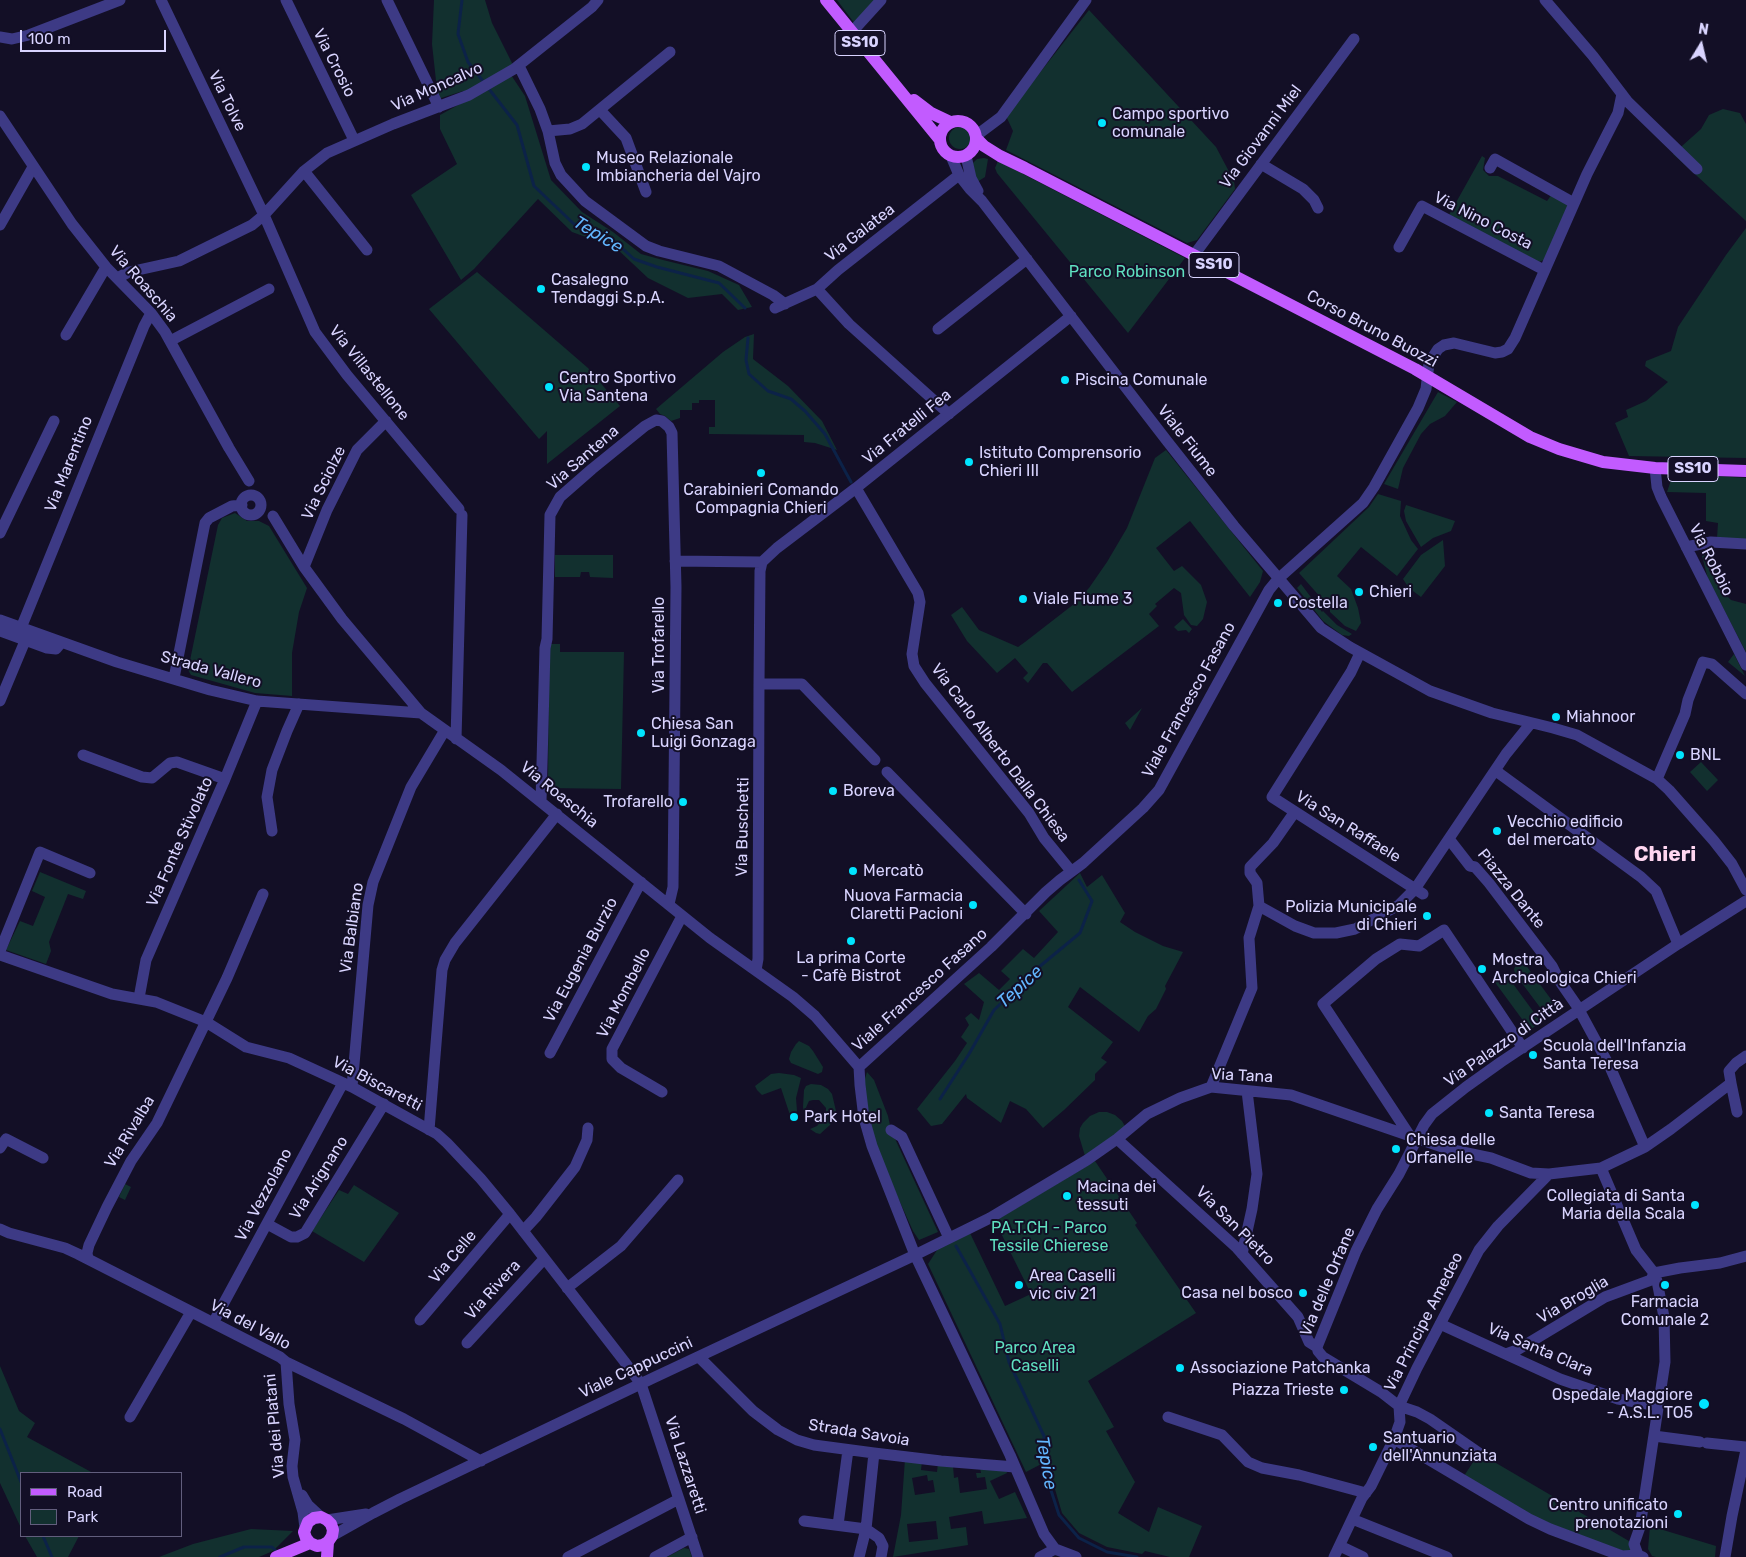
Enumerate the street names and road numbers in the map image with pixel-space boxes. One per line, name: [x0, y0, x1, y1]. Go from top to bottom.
street label: Via Crosio: [309, 26, 359, 100]
road number: SS10: [835, 30, 885, 56]
street label: Via Moncalvo: [388, 58, 486, 116]
street label: Via Tolve: [204, 67, 250, 135]
street label: Via Giovanni Miel: [1216, 81, 1306, 193]
street label: Via Nino Costa: [1431, 188, 1535, 254]
street label: Via Galatea: [821, 200, 899, 266]
street label: Via Roaschia: [105, 242, 181, 326]
road number: SS10: [1189, 252, 1239, 278]
street label: Corso Bruno Buozzi: [1303, 286, 1441, 372]
street label: Via Villastellone: [325, 322, 413, 424]
street label: Via Fratelli Fea: [859, 385, 955, 469]
street label: Viale Fiume: [1153, 401, 1221, 481]
street label: Via Marentino: [41, 413, 97, 515]
street label: Via Santena: [543, 422, 623, 494]
street label: Via Sciolze: [298, 443, 350, 523]
road number: SS10: [1668, 456, 1718, 482]
street label: Via Robbio: [1685, 521, 1737, 599]
street label: Via Trofarello: [649, 597, 669, 693]
street label: Viale Francesco Fasano: [1138, 619, 1240, 781]
street label: Strada Vallero: [159, 647, 263, 693]
street label: Via Carlo Alberto Dalla Chiesa: [927, 660, 1073, 846]
street label: Via Roaschia: [516, 758, 602, 832]
street label: Via Fonte Stivolato: [143, 774, 217, 910]
street label: Via Buschetti: [733, 777, 753, 877]
street label: Via San Raffaele: [1292, 787, 1404, 867]
street label: Piazza Dante: [1473, 845, 1549, 933]
street label: Via Balbiano: [336, 881, 368, 975]
street label: Via Eugenia Burzio: [540, 894, 622, 1026]
street label: Viale Francesco Fasano: [849, 924, 991, 1056]
street label: Via Mombello: [593, 945, 655, 1041]
street label: Via Palazzo di Città: [1441, 995, 1567, 1091]
street label: Via Biscaretti: [329, 1052, 425, 1116]
street label: Via Tana: [1210, 1065, 1274, 1087]
street label: Via Rivalba: [101, 1092, 159, 1172]
street label: Via Arignano: [286, 1133, 352, 1223]
street label: Via Vezzolano: [231, 1145, 297, 1245]
street label: Via San Pietro: [1191, 1182, 1279, 1270]
street label: Via delle Orfane: [1296, 1225, 1360, 1339]
street label: Via Celle: [425, 1227, 481, 1287]
street label: Via Principe Amedeo: [1381, 1249, 1467, 1395]
street label: Via Rivera: [461, 1256, 525, 1324]
street label: Via Broglia: [1534, 1272, 1612, 1328]
street label: Via del Vallo: [206, 1296, 294, 1354]
street label: Via Santa Clara: [1484, 1319, 1596, 1381]
street label: Viale Cappuccini: [576, 1333, 696, 1403]
street label: Via dei Platani: [261, 1373, 289, 1479]
street label: Via Lazzaretti: [660, 1414, 710, 1516]
street label: Strada Savoia: [807, 1416, 911, 1450]

